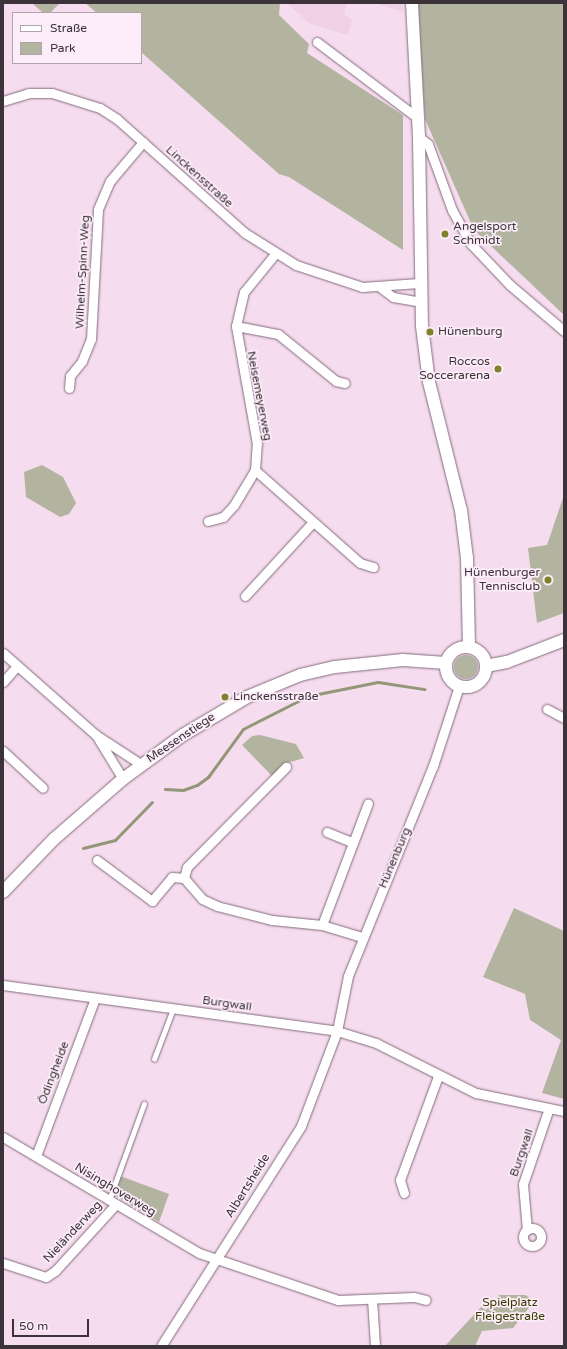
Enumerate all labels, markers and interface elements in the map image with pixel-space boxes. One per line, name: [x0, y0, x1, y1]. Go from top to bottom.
legend: [12, 12, 142, 64]
text: Straße: [50, 21, 87, 35]
text: Park: [50, 41, 76, 55]
street label: Linckensstraße: [162, 143, 236, 211]
street label: Wilhelm-Spinn-Weg: [73, 215, 93, 329]
place label: Angelsport Schmidt: [453, 220, 516, 248]
marker: Angelsport Schmidt: [440, 229, 450, 239]
place label: Hünenburg: [438, 325, 502, 339]
marker: Hünenburg: [425, 327, 435, 337]
street label: Neisemeyerweg: [243, 350, 275, 442]
place label: Roccos Soccerarena: [419, 355, 490, 383]
marker: Roccos Soccerarena: [493, 364, 503, 374]
place label: Hünenburger Tennisclub: [464, 566, 540, 594]
marker: Hünenburger Tennisclub: [543, 575, 553, 585]
place label: Linckensstraße: [233, 690, 319, 704]
marker: Linckensstraße: [220, 692, 230, 702]
street label: Meesenstiege: [144, 710, 218, 766]
street label: Hünenburg: [376, 826, 414, 890]
street label: Burgwall: [201, 993, 253, 1015]
street label: Ödingheide: [35, 1039, 73, 1107]
street label: Burgwall: [507, 1127, 537, 1179]
street label: Albertsheide: [223, 1151, 273, 1221]
street label: Nisinghoverweg: [72, 1160, 158, 1220]
street label: Nieländerweg: [41, 1198, 105, 1266]
park label: Spielplatz Fleigestraße: [475, 1296, 545, 1324]
scale bar: [14, 1311, 91, 1337]
text: 50 m: [19, 1319, 48, 1333]

